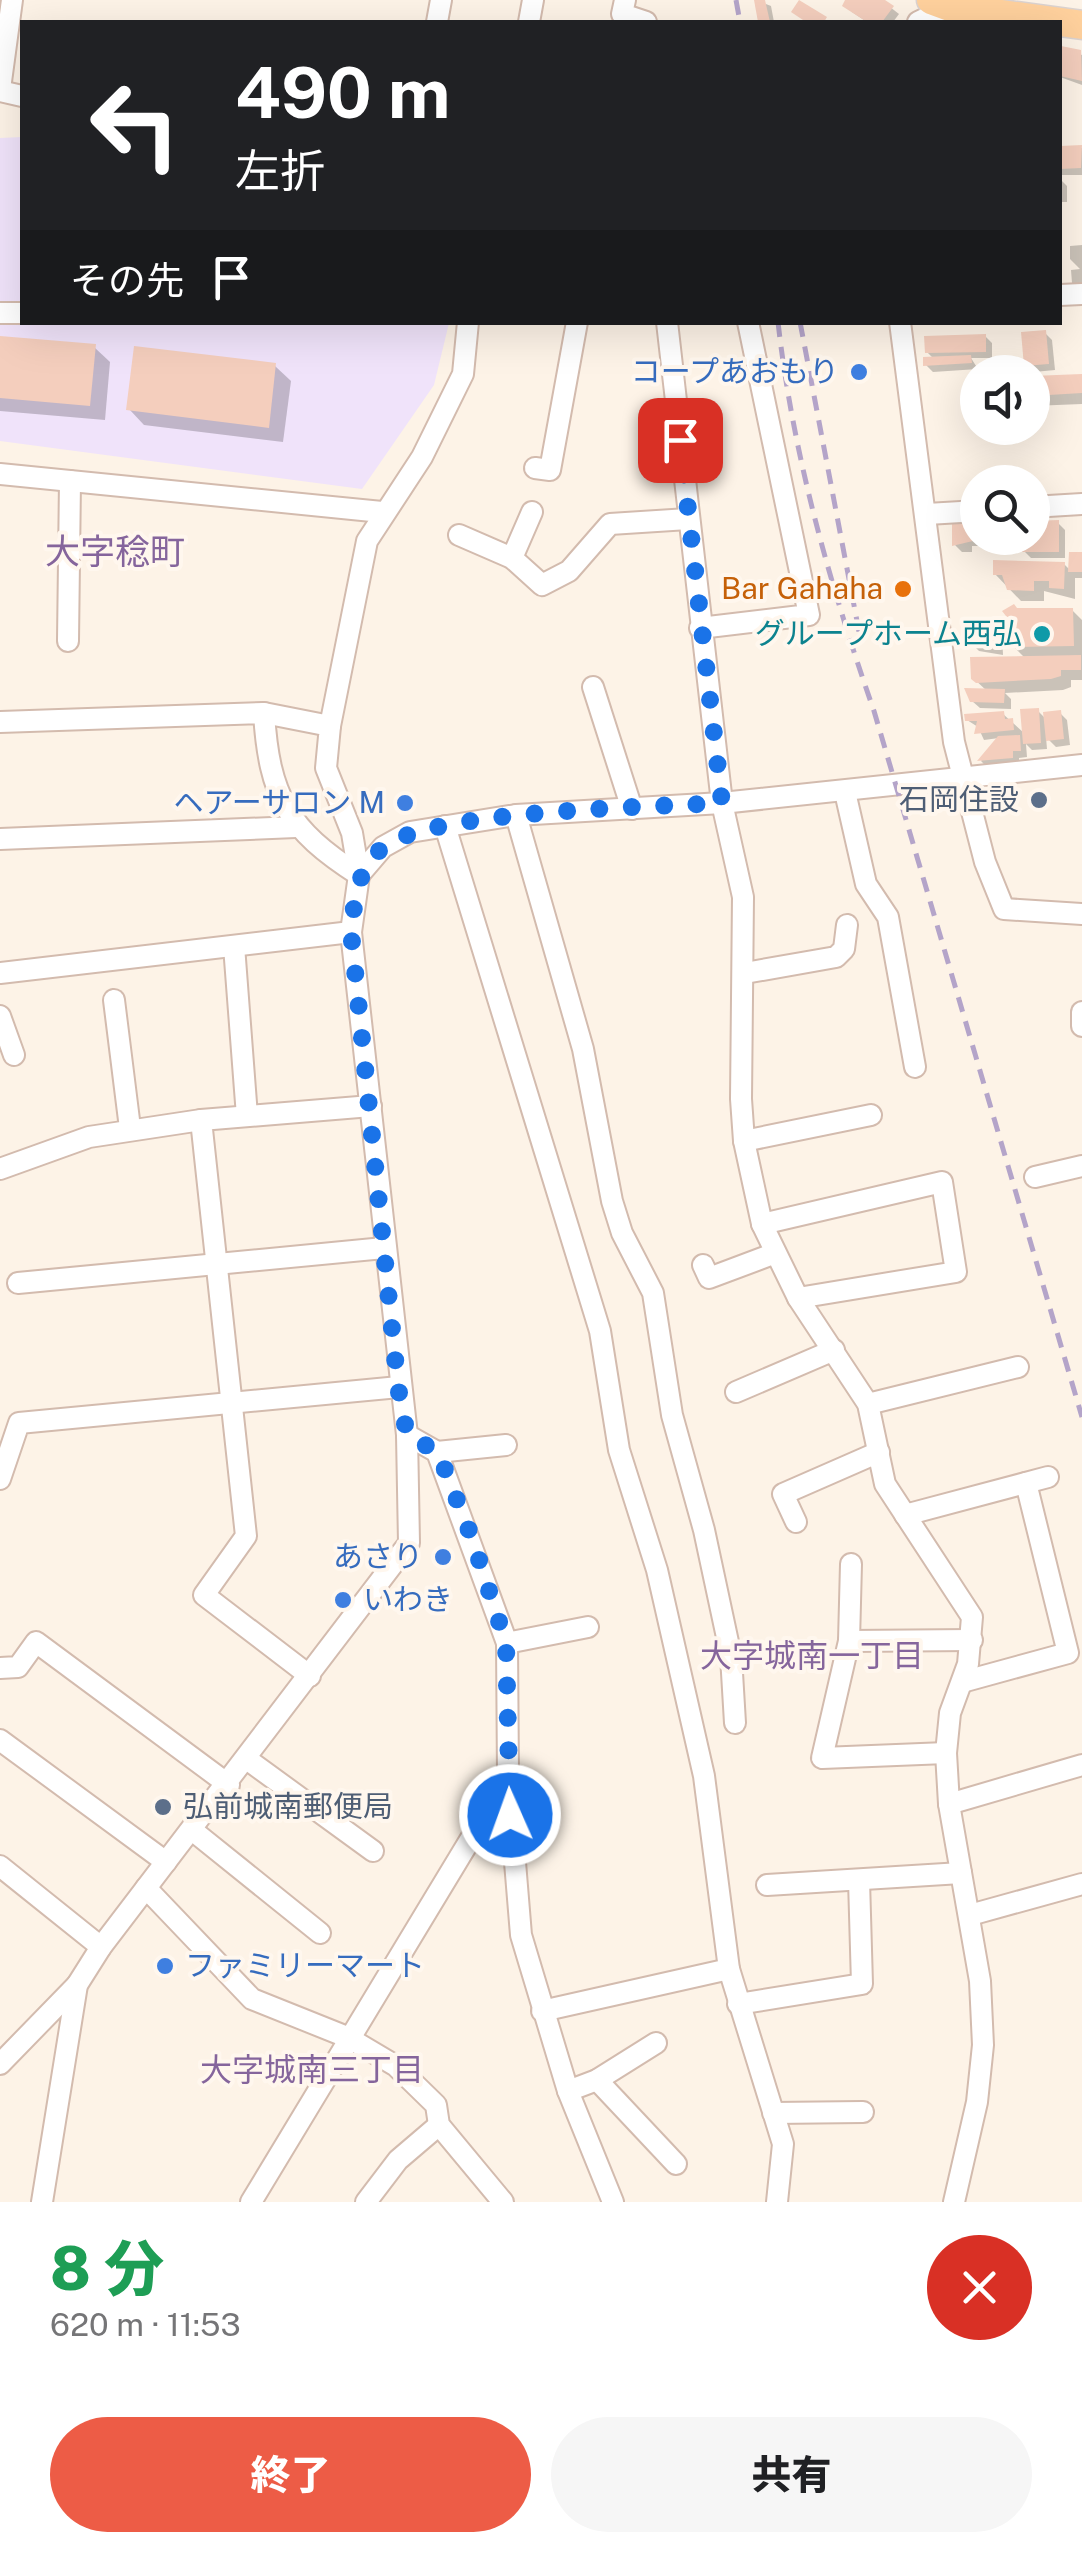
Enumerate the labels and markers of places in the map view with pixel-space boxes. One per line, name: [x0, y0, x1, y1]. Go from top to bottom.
place label: コープあおもり: [631, 353, 839, 389]
marker: コープあおもり: [848, 361, 870, 383]
pin: [638, 398, 723, 483]
place label: Bar Gahaha: [721, 570, 883, 606]
marker: Bar Gahaha: [892, 578, 914, 600]
place label: グループホーム西弘: [755, 615, 1022, 651]
marker: グループホーム西弘: [1031, 623, 1053, 645]
place label: 石岡住設: [899, 781, 1019, 817]
place label: ヘアーサロン M: [174, 784, 385, 820]
marker: 石岡住設: [1028, 789, 1050, 811]
marker: ヘアーサロン M: [394, 792, 416, 814]
place label: あさり: [333, 1538, 423, 1574]
marker: あさり: [432, 1546, 454, 1568]
place label: いわき: [363, 1581, 453, 1617]
marker: いわき: [332, 1589, 354, 1611]
place label: 弘前城南郵便局: [183, 1788, 393, 1824]
marker: 弘前城南郵便局: [152, 1796, 174, 1818]
place label: ファミリーマート: [185, 1947, 425, 1983]
marker: ファミリーマート: [154, 1955, 176, 1977]

